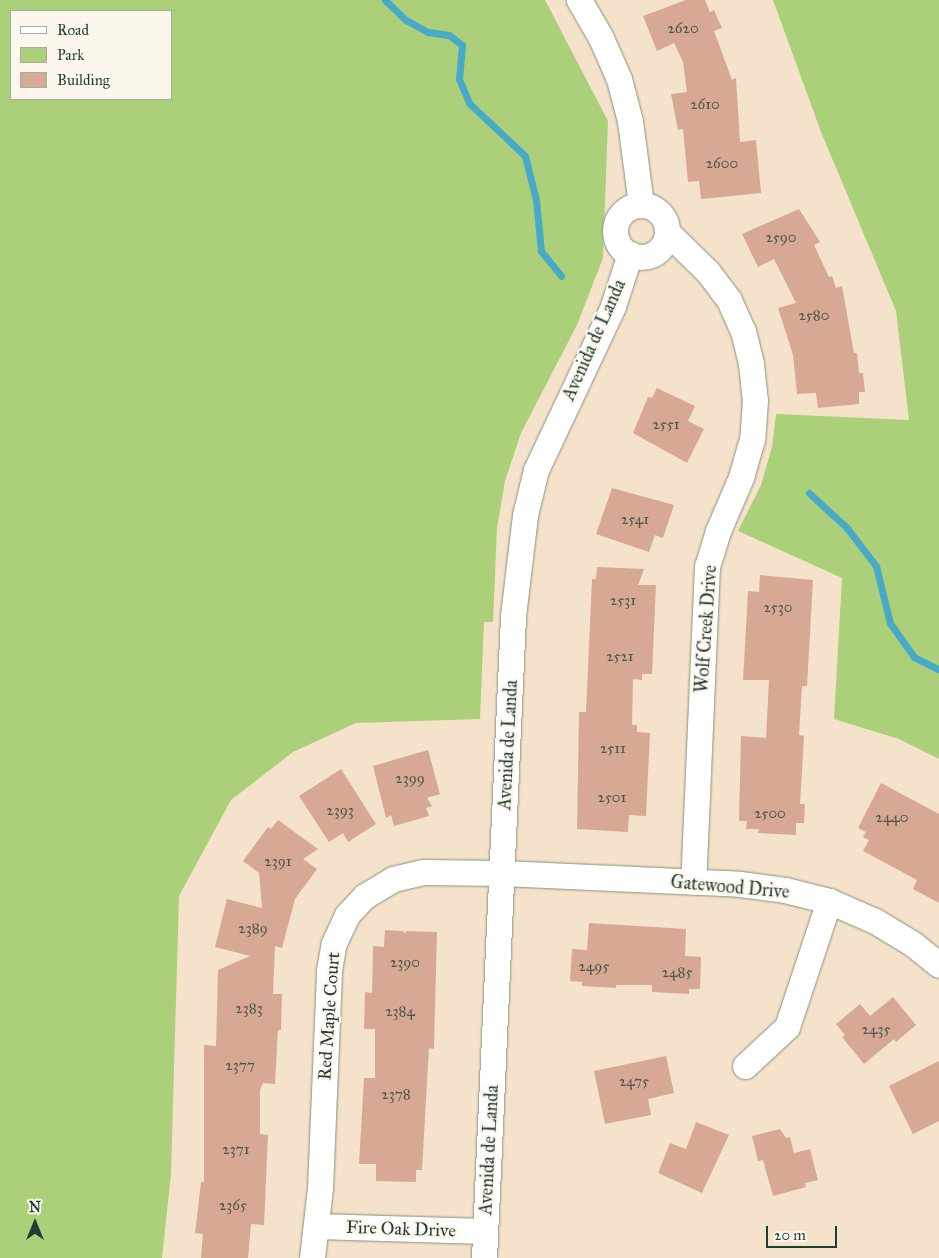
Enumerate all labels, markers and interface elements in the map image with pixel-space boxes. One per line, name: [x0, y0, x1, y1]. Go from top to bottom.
legend: [10, 10, 172, 100]
house number: 2620: [667, 20, 699, 38]
text: Road: [57, 21, 89, 39]
text: Park: [57, 46, 84, 64]
text: Building: [57, 71, 110, 89]
house number: 2610: [690, 96, 720, 114]
house number: 2600: [706, 155, 738, 173]
house number: 2590: [765, 229, 797, 247]
street label: Avenida de Landa: [558, 276, 630, 404]
house number: 2580: [799, 307, 829, 325]
house number: 2551: [652, 416, 680, 434]
house number: 2541: [621, 511, 649, 529]
street label: Wolf Creek Drive: [691, 564, 721, 694]
house number: 2531: [610, 592, 636, 610]
house number: 2530: [764, 599, 792, 617]
house number: 2521: [606, 648, 634, 666]
street label: Avenida de Landa: [494, 679, 522, 811]
house number: 2511: [600, 740, 626, 758]
house number: 2399: [395, 770, 425, 788]
house number: 2501: [598, 789, 626, 807]
house number: 2393: [326, 802, 354, 820]
house number: 2500: [754, 805, 786, 823]
house number: 2440: [876, 809, 908, 827]
house number: 2391: [264, 853, 292, 871]
street label: Gatewood Drive: [670, 871, 790, 903]
house number: 2389: [238, 920, 268, 938]
street label: Red Maple Court: [314, 951, 344, 1081]
house number: 2390: [390, 954, 420, 972]
house number: 2495: [579, 958, 609, 976]
house number: 2485: [662, 964, 692, 982]
house number: 2383: [235, 1000, 263, 1018]
house number: 2384: [385, 1003, 415, 1021]
house number: 2435: [862, 1021, 890, 1039]
house number: 2377: [225, 1057, 255, 1075]
house number: 2475: [619, 1073, 649, 1091]
street label: Avenida de Landa: [475, 1084, 503, 1216]
house number: 2378: [381, 1086, 411, 1104]
house number: 2371: [222, 1141, 250, 1159]
house number: 2365: [219, 1197, 247, 1215]
north arrow: [10, 1198, 60, 1248]
text: N: [29, 1199, 41, 1216]
street label: Fire Oak Drive: [346, 1216, 456, 1242]
scale bar: [769, 1216, 840, 1248]
text: 20 m: [774, 1226, 806, 1244]

